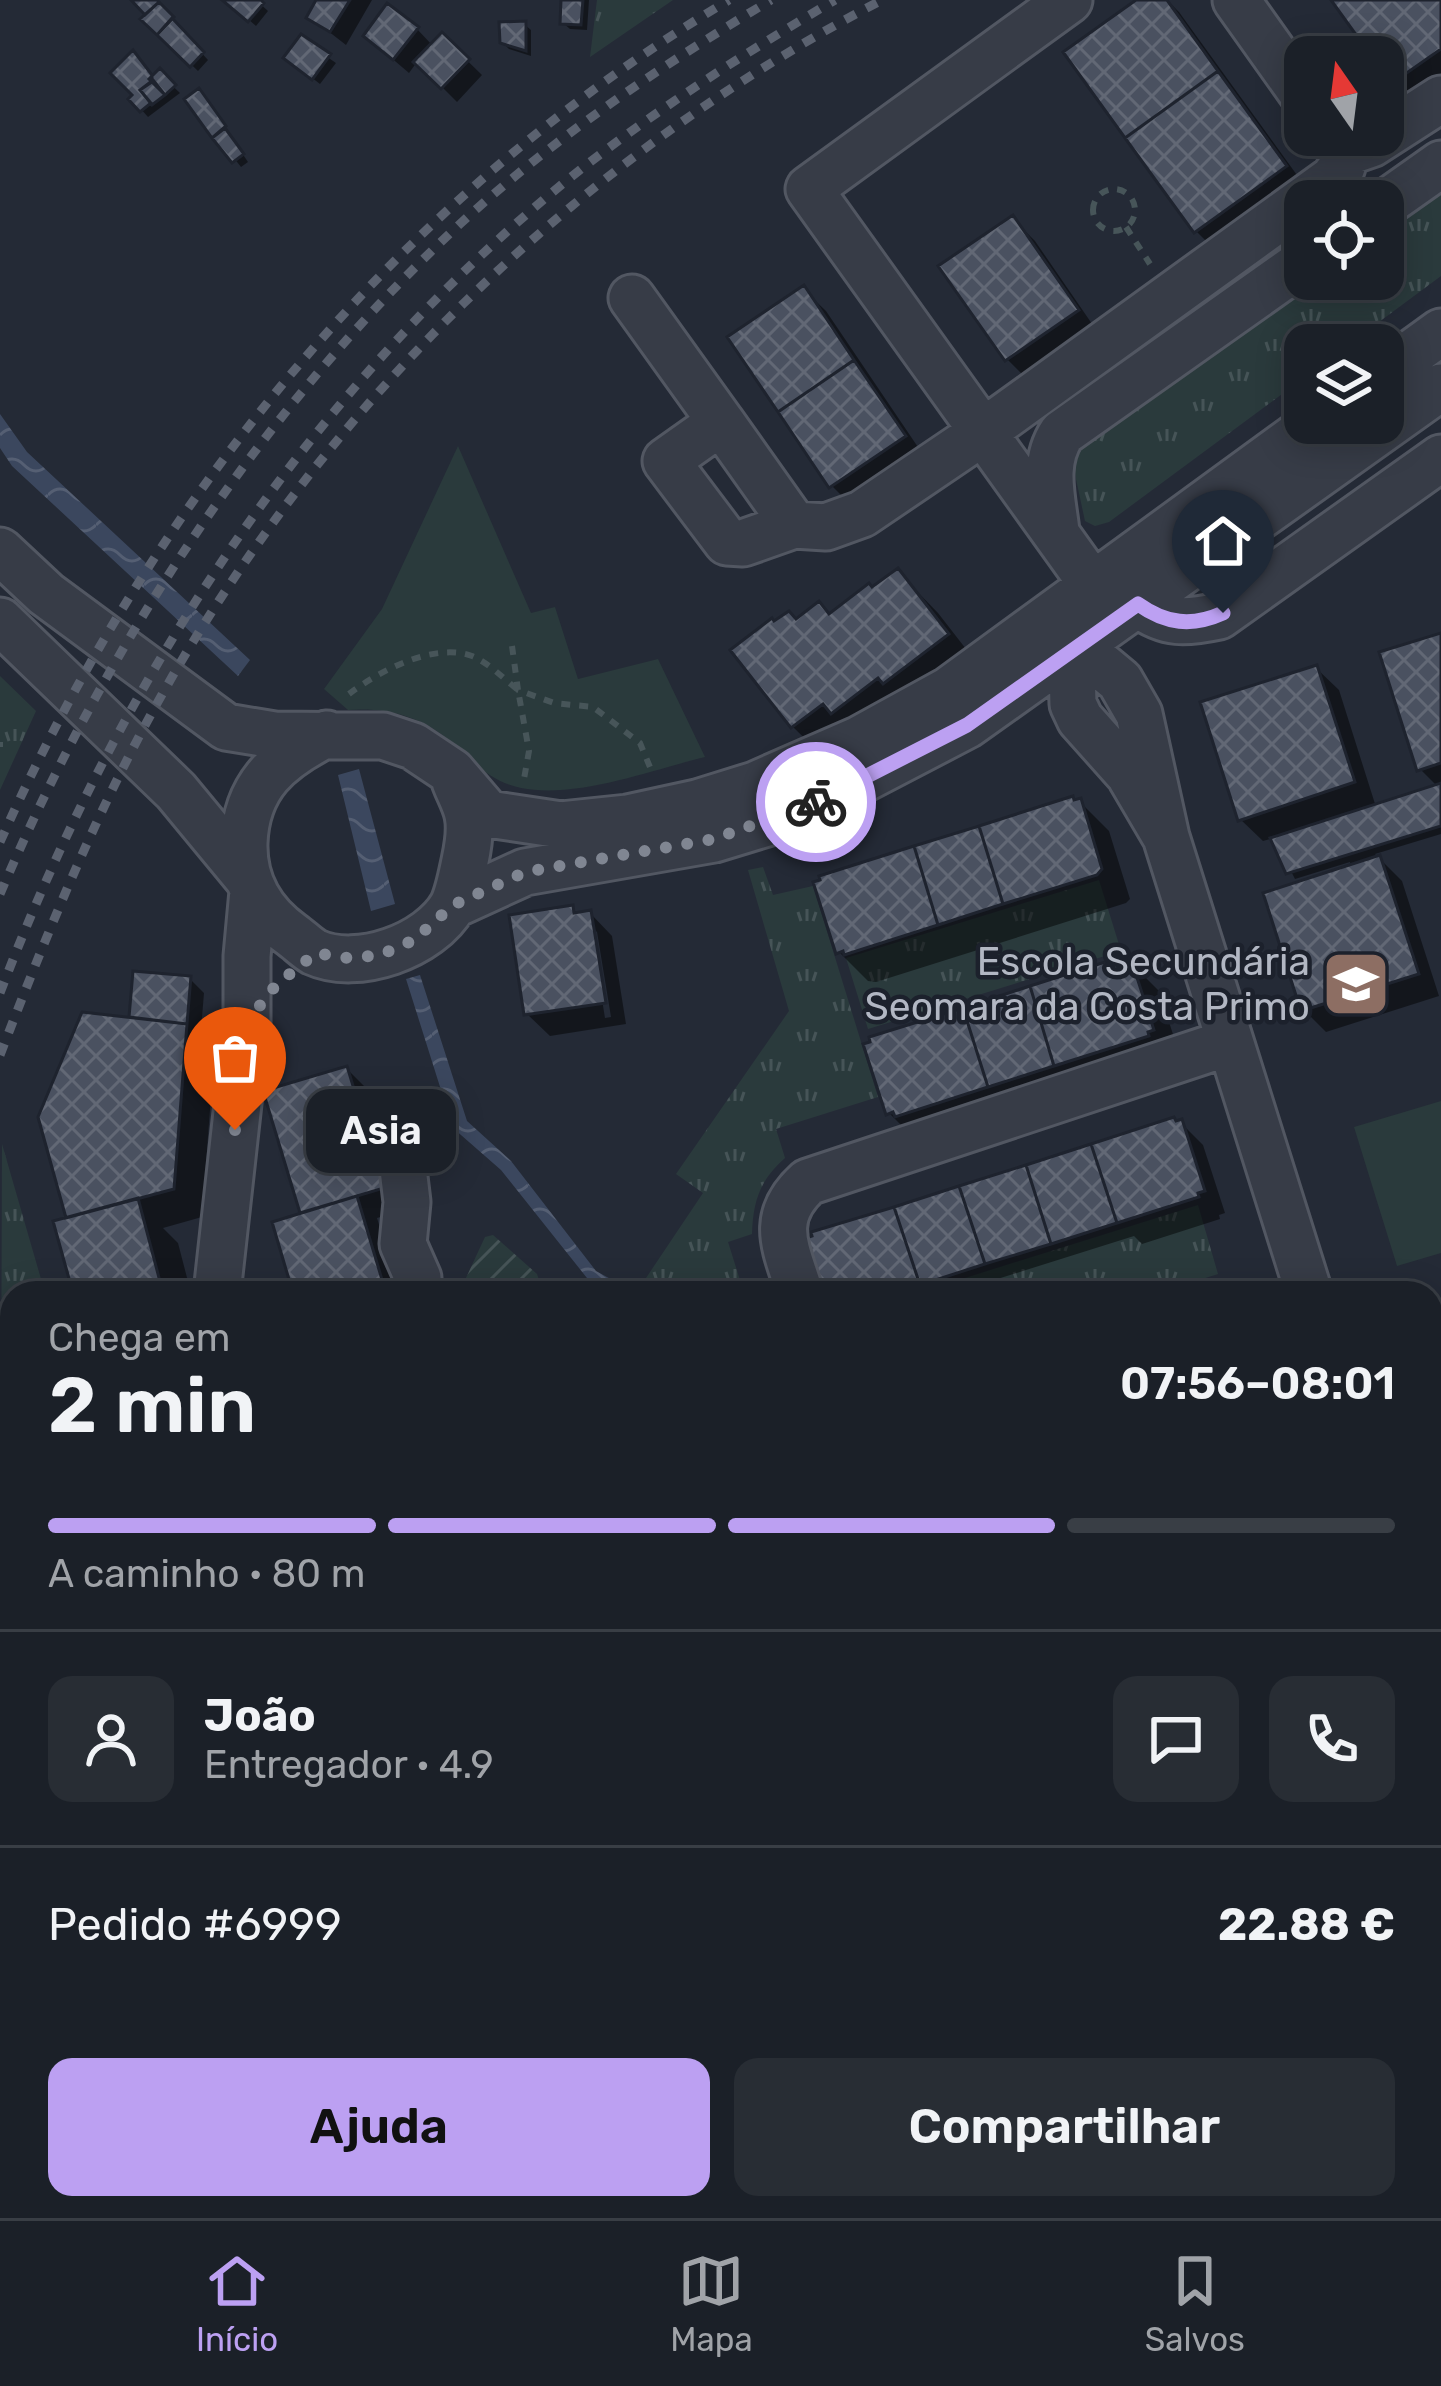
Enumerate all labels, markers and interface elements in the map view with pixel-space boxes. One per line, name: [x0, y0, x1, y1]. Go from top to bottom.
north arrow: [1284, 36, 1404, 156]
map controls: [1284, 36, 1404, 444]
button: locate: [1284, 180, 1404, 300]
button: layers: [1284, 324, 1404, 444]
pin: [1172, 490, 1274, 613]
icon: home: [1190, 508, 1256, 574]
courier: [756, 742, 876, 862]
icon: bike: [783, 769, 849, 835]
place label: Escola Secundária Seomara da Costa Primo: [865, 939, 1310, 1030]
school or university icon: Escola Secundária Seomara da Costa Primo: [1321, 949, 1391, 1019]
pin: [184, 1007, 286, 1130]
icon: bag: [202, 1025, 268, 1091]
callout: Asia: [307, 1088, 457, 1172]
text: Asia: [340, 1108, 422, 1154]
text: Chega em: [48, 1315, 230, 1361]
text: 07:56–08:01: [1120, 1357, 1395, 1410]
text: 2 min: [48, 1359, 256, 1452]
text: A caminho · 80 m: [48, 1551, 365, 1597]
button: person: [48, 1676, 174, 1802]
button: chat: [1113, 1676, 1239, 1802]
button: phone: [1269, 1676, 1395, 1802]
text: João: [204, 1689, 316, 1742]
text: Entregador · 4.9: [204, 1742, 494, 1788]
text: Pedido #6999: [48, 1898, 342, 1951]
text: 22.88 €: [1218, 1898, 1395, 1951]
button: Ajuda: [48, 2058, 710, 2196]
button: Compartilhar: [734, 2058, 1395, 2196]
tab: Início: [196, 2248, 278, 2359]
tab: Mapa: [670, 2248, 753, 2359]
tab: Salvos: [1145, 2248, 1245, 2359]

